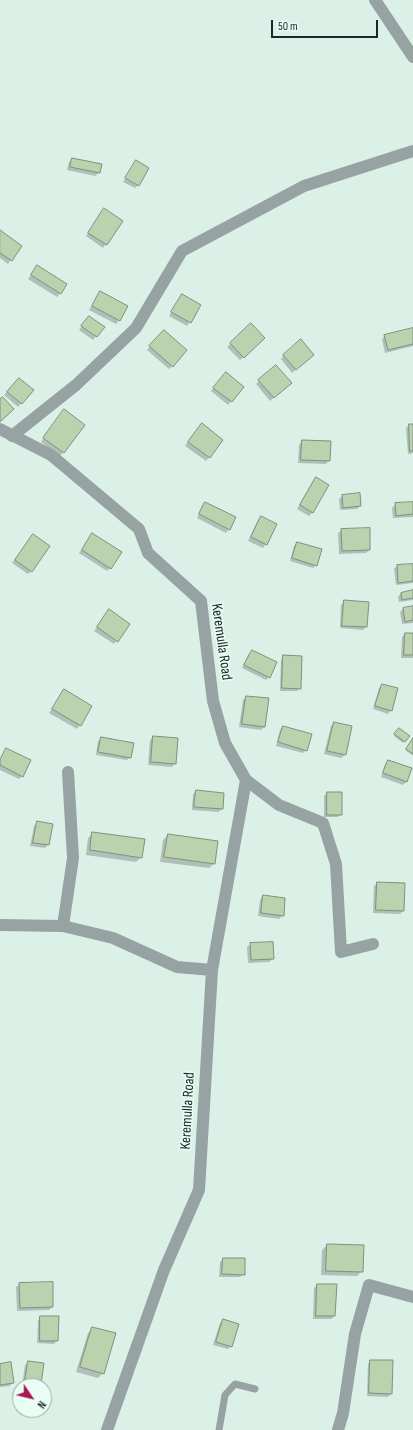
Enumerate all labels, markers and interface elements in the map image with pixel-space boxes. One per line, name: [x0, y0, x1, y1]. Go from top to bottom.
scale bar: [273, 12, 380, 38]
text: 50 m: [278, 19, 298, 34]
street label: Keremulla Road: [207, 602, 235, 682]
street label: Keremulla Road: [177, 1072, 199, 1150]
north arrow: [12, 1378, 52, 1418]
text: N: [34, 1398, 48, 1411]

